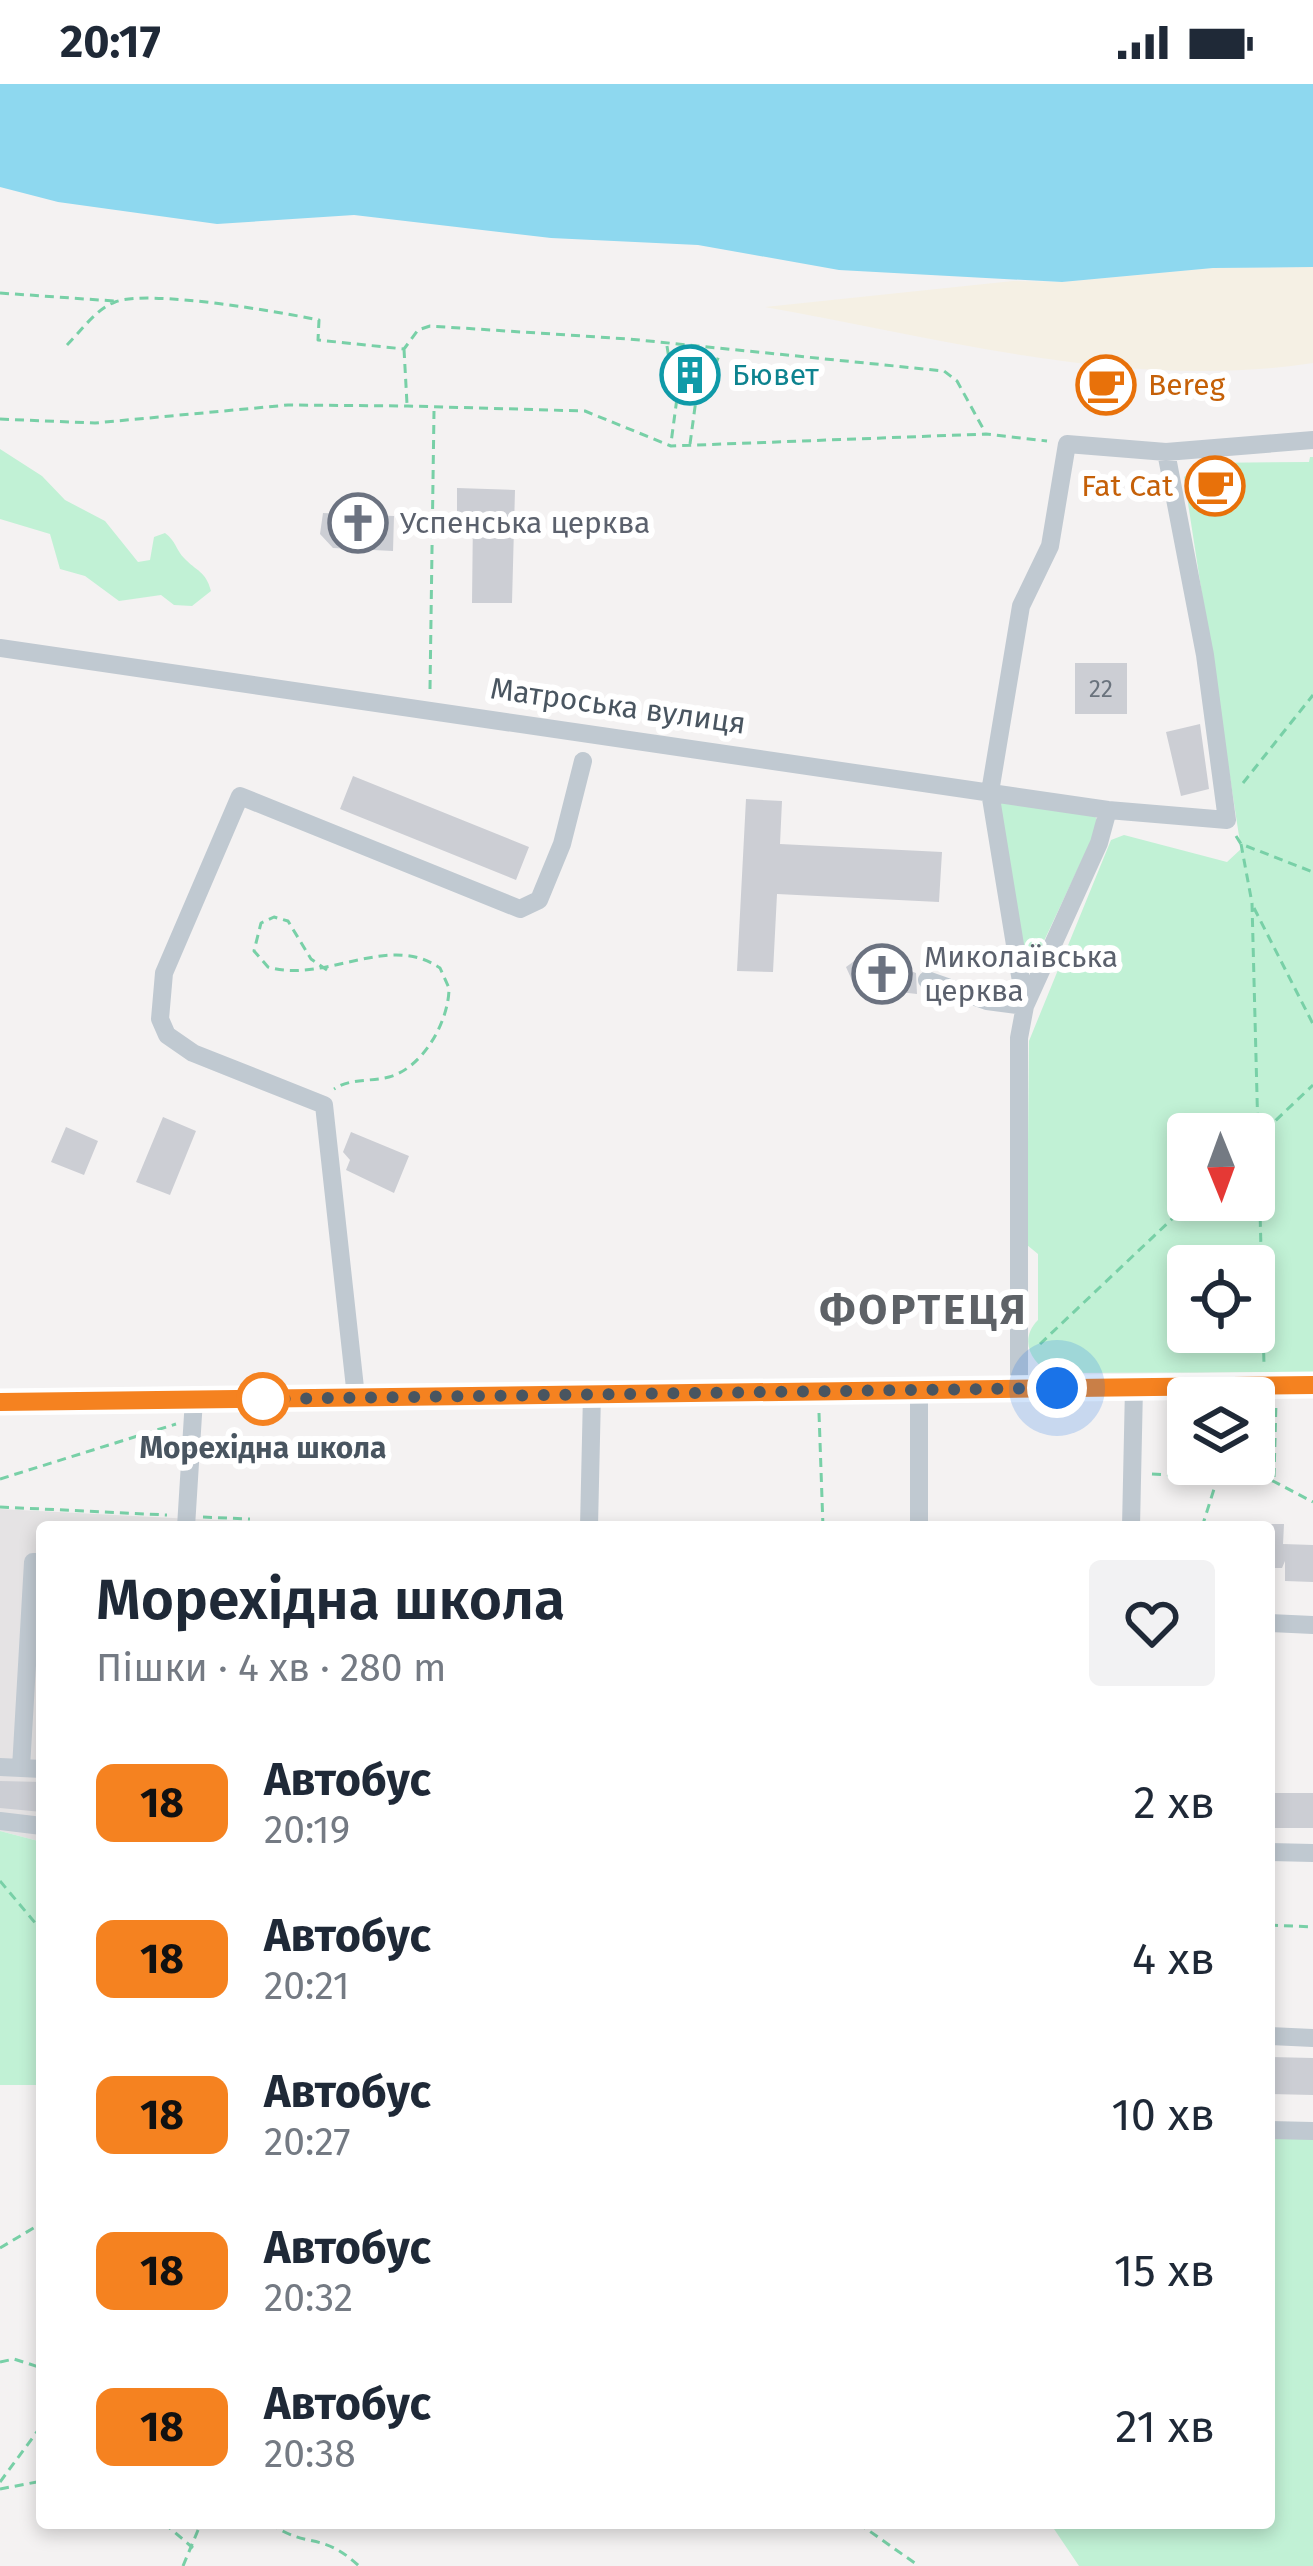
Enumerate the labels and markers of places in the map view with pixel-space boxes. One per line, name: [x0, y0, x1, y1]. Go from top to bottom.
building icon: Бювет: [659, 344, 721, 406]
cafe icon: Bereg: [1075, 354, 1137, 416]
place label: Бювет: [732, 357, 819, 393]
place label: Bereg: [1148, 367, 1226, 403]
cafe icon: Fat Cat: [1184, 455, 1246, 517]
place label: Fat Cat: [1081, 468, 1173, 504]
church icon: Успенська церква: [327, 492, 389, 554]
place label: Успенська церква: [400, 505, 650, 541]
place label: Миколаївська церква: [924, 939, 1118, 1009]
church icon: Миколаївська церква: [851, 943, 913, 1005]
marker: Морехідна школа: [238, 1374, 288, 1424]
place label: Морехідна школа: [139, 1430, 387, 1466]

